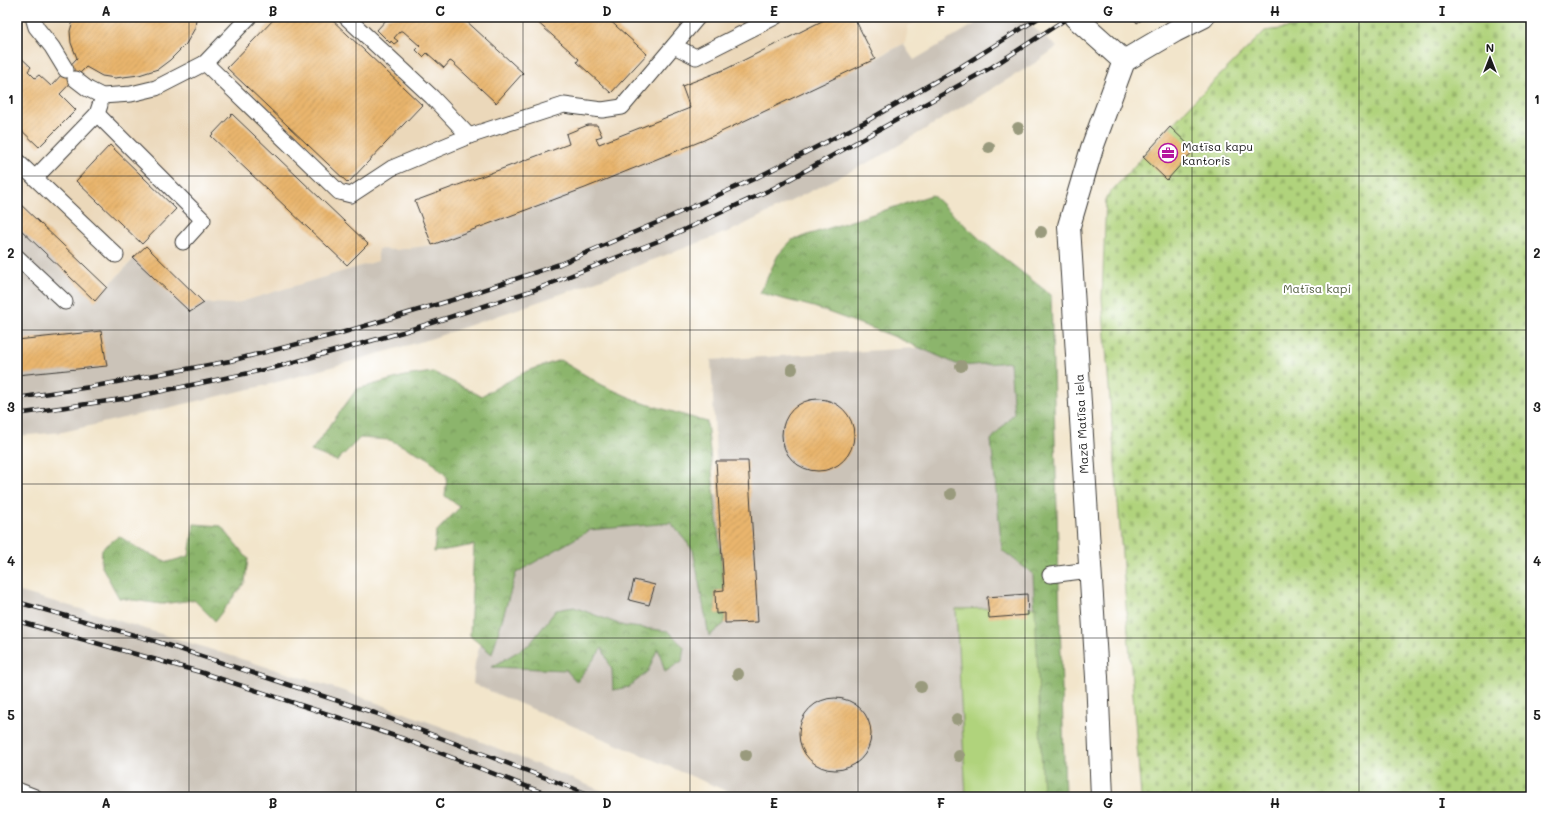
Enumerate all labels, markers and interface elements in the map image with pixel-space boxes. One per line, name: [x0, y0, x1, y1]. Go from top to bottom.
text: A: [101, 2, 111, 19]
text: B: [269, 2, 278, 19]
text: C: [435, 2, 445, 19]
text: D: [602, 2, 612, 19]
text: E: [770, 2, 778, 19]
text: F: [937, 2, 945, 19]
text: G: [1103, 2, 1113, 19]
text: H: [1270, 2, 1280, 19]
text: I: [1439, 2, 1446, 19]
north arrow: [1470, 38, 1510, 78]
text: N: [1486, 40, 1494, 55]
text: 1: [8, 90, 14, 107]
text: 1: [1534, 90, 1540, 107]
place label: Matīsa kapu kantoris: [1182, 138, 1253, 168]
office icon: Matīsa kapu kantoris: [1157, 142, 1179, 164]
text: 2: [7, 244, 15, 261]
text: 2: [1533, 244, 1541, 261]
park label: Matīsa kapi: [1283, 280, 1351, 296]
street label: Mazā Matīsa iela: [1070, 374, 1092, 474]
text: 3: [7, 398, 15, 415]
text: 3: [1533, 398, 1541, 415]
text: 4: [7, 552, 15, 569]
text: 4: [1533, 552, 1541, 569]
text: 5: [7, 706, 15, 723]
text: 5: [1533, 706, 1541, 723]
text: A: [101, 794, 111, 811]
text: B: [269, 794, 278, 811]
text: C: [435, 794, 445, 811]
text: D: [602, 794, 612, 811]
text: E: [770, 794, 778, 811]
text: F: [937, 794, 945, 811]
text: G: [1103, 794, 1113, 811]
text: H: [1270, 794, 1280, 811]
text: I: [1439, 794, 1446, 811]

